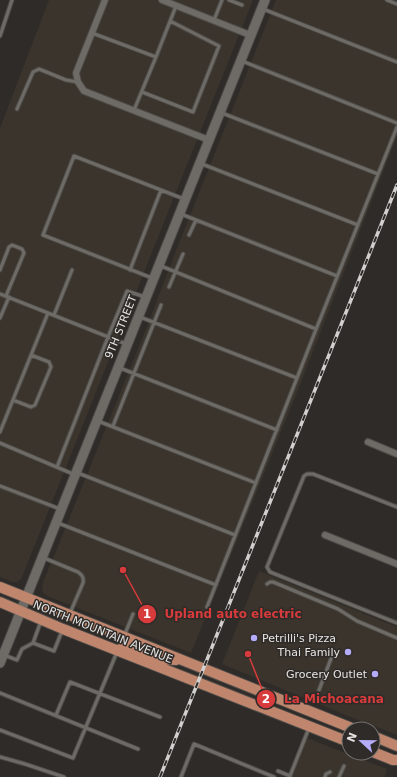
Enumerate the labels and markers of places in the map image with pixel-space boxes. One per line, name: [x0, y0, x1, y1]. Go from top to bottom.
callout: Upland auto electric: [137, 602, 310, 626]
place label: Petrilli's Pizza: [262, 632, 336, 645]
marker: Petrilli's Pizza: [249, 633, 259, 643]
place label: Thai Family: [277, 646, 340, 659]
marker: Thai Family: [343, 647, 353, 657]
place label: Grocery Outlet: [286, 668, 368, 681]
marker: Grocery Outlet: [370, 669, 380, 679]
callout: La Michoacana: [256, 687, 392, 711]

